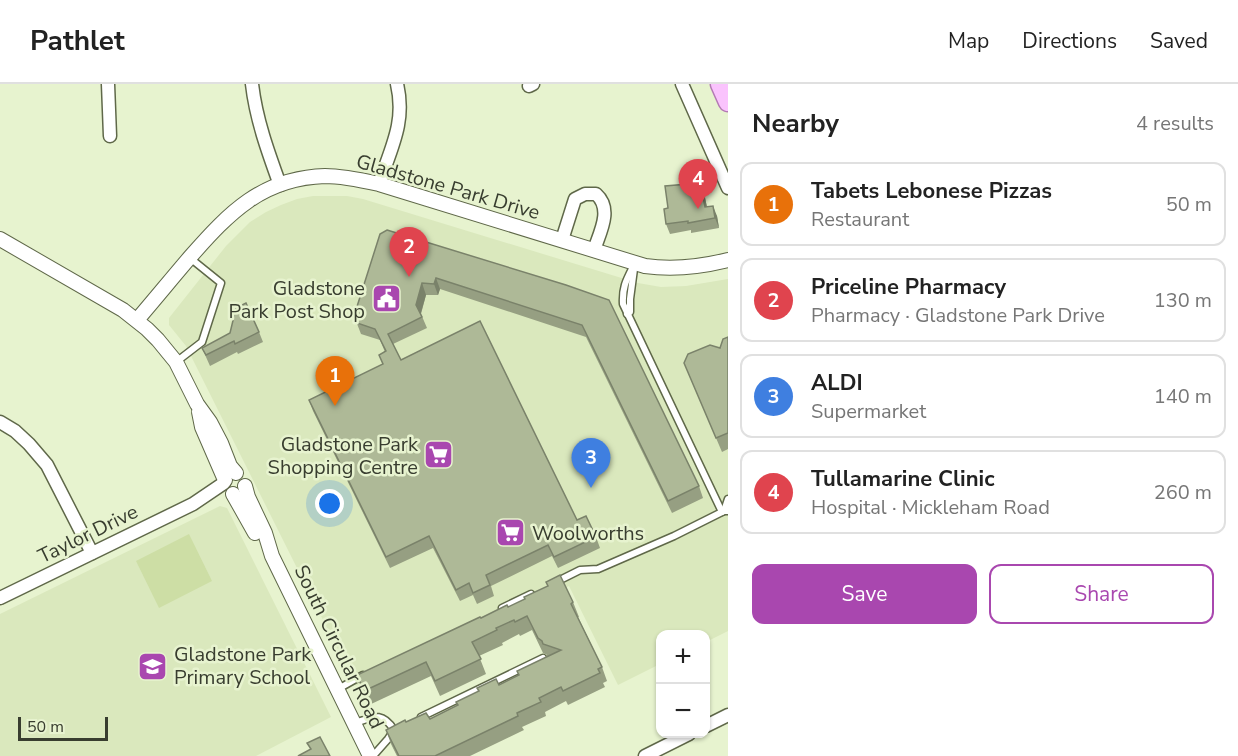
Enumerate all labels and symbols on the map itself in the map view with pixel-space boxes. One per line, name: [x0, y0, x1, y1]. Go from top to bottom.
street label: Gladstone Park Drive: [353, 148, 543, 226]
pin: 4: [678, 160, 718, 209]
pin: 2: [390, 228, 428, 277]
place label: Gladstone Park Post Shop: [228, 275, 365, 325]
public building icon: Gladstone Park Post Shop: [370, 283, 402, 315]
pin: 1: [316, 356, 354, 406]
place label: Gladstone Park Shopping Centre: [268, 431, 419, 481]
pin: 3: [572, 438, 610, 488]
supermarket icon: Gladstone Park Shopping Centre: [423, 439, 455, 471]
your location: [315, 489, 344, 518]
street label: Taylor Drive: [34, 498, 142, 570]
supermarket icon: Woolworths: [495, 517, 527, 549]
place label: Woolworths: [532, 520, 644, 547]
street label: South Circular Road: [288, 561, 390, 733]
place label: Gladstone Park Primary School: [174, 641, 312, 691]
school or university icon: Gladstone Park Primary School: [137, 650, 169, 682]
scale bar: [18, 714, 108, 742]

